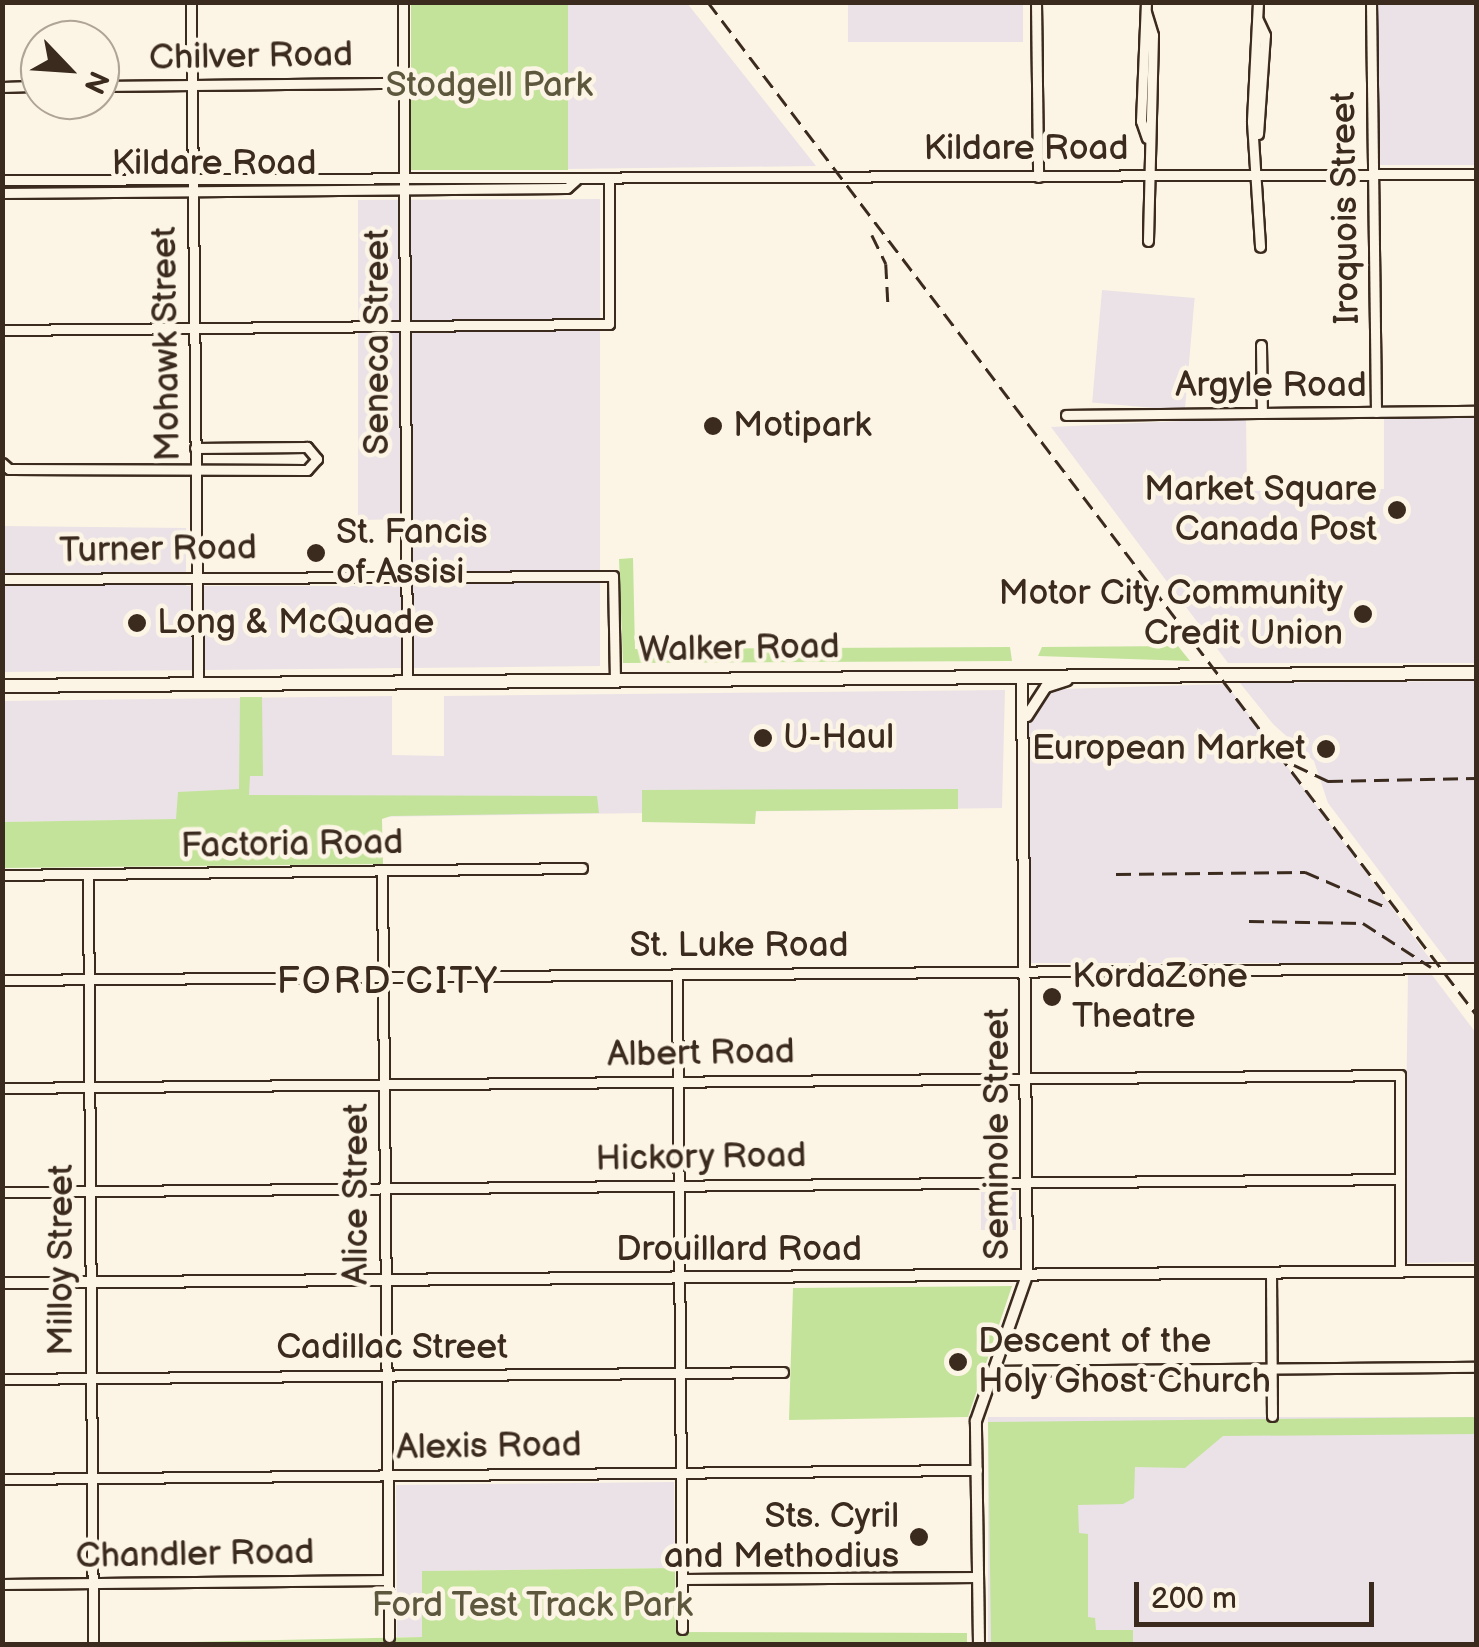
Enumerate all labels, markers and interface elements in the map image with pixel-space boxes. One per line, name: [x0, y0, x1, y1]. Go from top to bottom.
north arrow: [20, 20, 120, 120]
street label: Chilver Road: [149, 34, 353, 80]
park label: Stodgell Park: [385, 65, 593, 107]
text: N: [76, 66, 115, 99]
street label: Iroquois Street: [1323, 91, 1369, 325]
street label: Kildare Road: [924, 128, 1128, 170]
street label: Kildare Road: [112, 143, 316, 185]
street label: Mohawk Street: [144, 226, 190, 462]
street label: Seneca Street: [357, 229, 399, 455]
street label: Argyle Road: [1175, 365, 1367, 407]
place label: Motipark: [733, 405, 871, 447]
marker: Motipark: [702, 415, 724, 437]
place label: Market Square Canada Post: [1143, 469, 1377, 551]
marker: Market Square Canada Post: [1386, 499, 1408, 521]
place label: St. Fancis of Assisi: [336, 512, 488, 594]
street label: Turner Road: [59, 527, 257, 573]
marker: St. Fancis of Assisi: [305, 542, 327, 564]
place label: Motor City Community Credit Union: [996, 573, 1343, 655]
place label: Long & McQuade: [157, 602, 434, 644]
marker: Motor City Community Credit Union: [1352, 603, 1374, 625]
marker: Long & McQuade: [126, 612, 148, 634]
street label: Walker Road: [638, 626, 840, 672]
place label: U-Haul: [783, 717, 894, 759]
marker: U-Haul: [752, 727, 774, 749]
place label: European Market: [1032, 728, 1306, 770]
marker: European Market: [1315, 738, 1337, 760]
street label: Factoria Road: [180, 822, 404, 868]
street label: St. Luke Road: [629, 925, 849, 967]
place label: KordaZone Theatre: [1072, 956, 1248, 1038]
district label: FORD CITY: [277, 959, 499, 1005]
marker: KordaZone Theatre: [1041, 986, 1063, 1008]
street label: Seminole Street: [977, 1008, 1019, 1260]
street label: Albert Road: [607, 1031, 795, 1077]
street label: Alice Street: [336, 1103, 378, 1285]
street label: Hickory Road: [594, 1135, 808, 1181]
street label: Milloy Street: [41, 1163, 83, 1357]
street label: Drouillard Road: [616, 1229, 862, 1271]
place label: Descent of the Holy Ghost Church: [978, 1321, 1273, 1403]
street label: Cadillac Street: [276, 1327, 508, 1369]
marker: Descent of the Holy Ghost Church: [947, 1351, 969, 1373]
street label: Alexis Road: [396, 1424, 582, 1470]
place label: Sts. Cyril and Methodius: [664, 1496, 899, 1578]
marker: Sts. Cyril and Methodius: [908, 1526, 930, 1548]
street label: Chandler Road: [75, 1532, 315, 1578]
scale bar: [1139, 1562, 1379, 1624]
text: 200 m: [1151, 1581, 1237, 1617]
park label: Ford Test Track Park: [370, 1585, 694, 1627]

